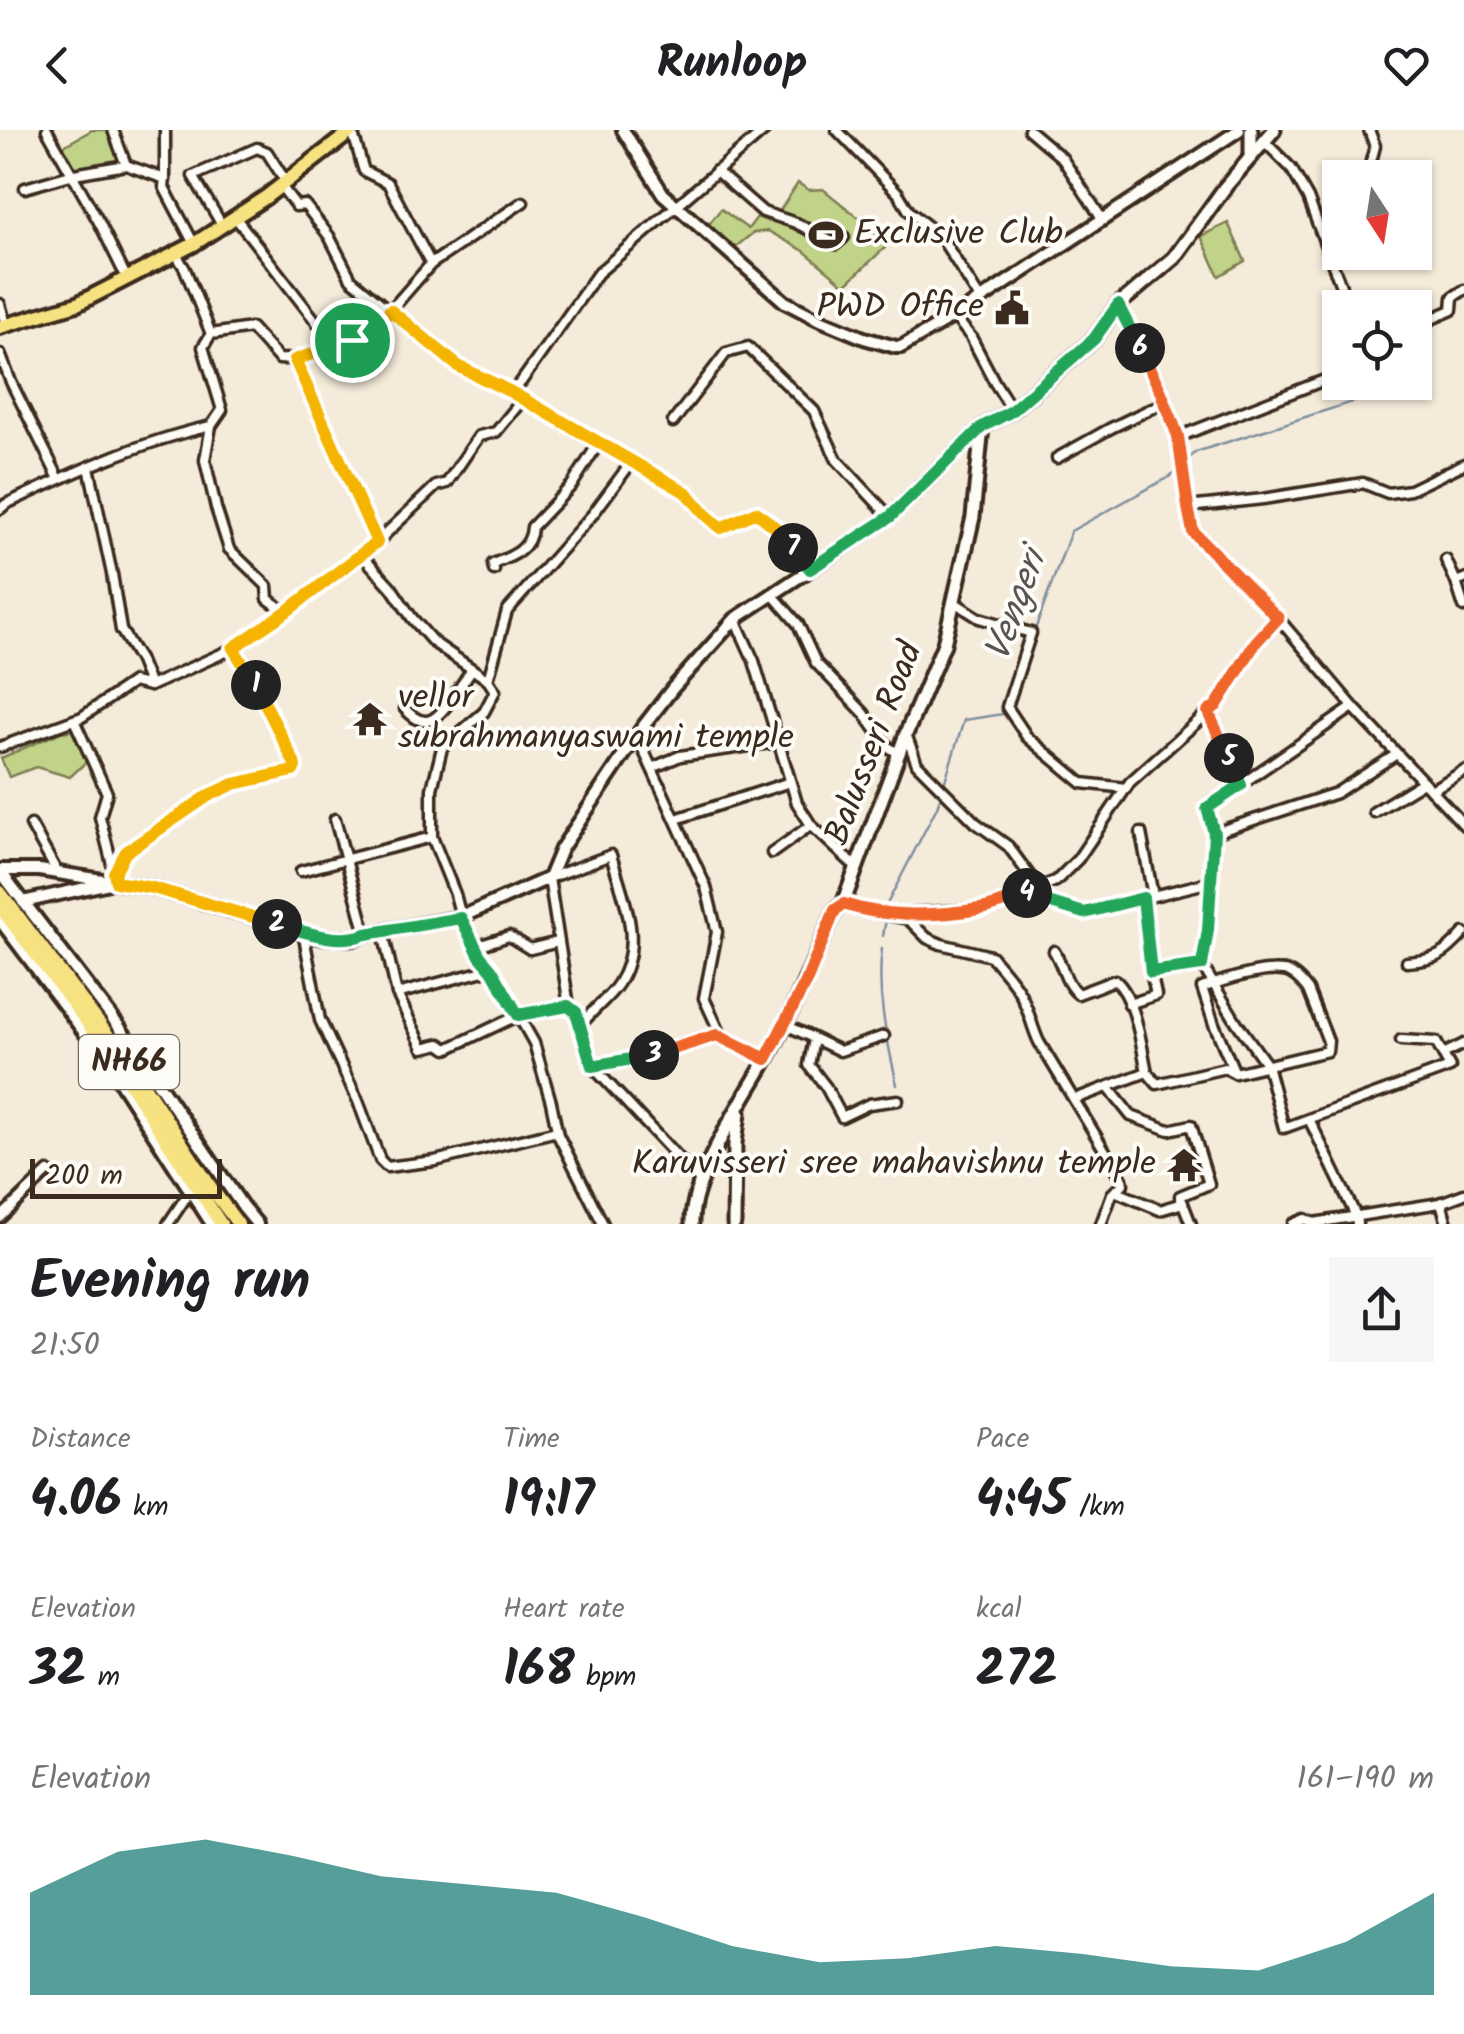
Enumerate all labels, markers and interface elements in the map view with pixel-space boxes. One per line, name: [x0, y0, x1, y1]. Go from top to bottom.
text: Runloop: [656, 29, 808, 101]
icon: back: [30, 38, 85, 93]
icon: heart: [1379, 38, 1434, 93]
north arrow: [1322, 160, 1432, 270]
map controls: [1322, 160, 1432, 400]
place label: Exclusive Club: [854, 207, 1063, 263]
sports icon: Exclusive Club: [807, 216, 845, 254]
place label: PWD Office: [817, 280, 984, 336]
public building icon: PWD Office: [993, 289, 1031, 327]
button: locate: [1322, 290, 1432, 400]
pin: [310, 298, 395, 383]
icon: arrive: [325, 313, 380, 368]
pin: 6: [1115, 323, 1165, 373]
text: 6: [1132, 325, 1148, 370]
pin: 7: [768, 523, 818, 573]
text: 7: [786, 525, 800, 570]
water label: Vengeri: [969, 535, 1067, 670]
street label: Balusseri Road: [811, 633, 940, 854]
pin: 1: [231, 660, 281, 710]
text: 1: [252, 662, 260, 707]
place label: vellor subrahmanyaswami temple: [398, 671, 794, 767]
temple icon: vellor subrahmanyaswami temple: [351, 700, 389, 738]
pin: 5: [1204, 733, 1254, 783]
text: 5: [1222, 735, 1236, 780]
pin: 4: [1002, 868, 1052, 918]
text: 4: [1019, 870, 1035, 915]
pin: 2: [252, 899, 302, 949]
text: 2: [269, 901, 285, 946]
pin: 3: [629, 1030, 679, 1080]
text: 3: [646, 1032, 662, 1077]
road number: NH66: [79, 1035, 179, 1089]
place label: Karuvisseri sree mahavishnu temple: [632, 1137, 1156, 1193]
temple icon: Karuvisseri sree mahavishnu temple: [1165, 1146, 1203, 1184]
scale bar: [30, 1154, 222, 1198]
text: 200 m: [45, 1154, 123, 1199]
text: Evening run: [30, 1240, 310, 1327]
button: share: [1329, 1257, 1434, 1362]
text: 21:50: [30, 1321, 100, 1372]
text: Distance: [30, 1417, 131, 1462]
text: Time: [503, 1417, 560, 1462]
text: Pace: [976, 1417, 1029, 1462]
text: 4.06: [30, 1462, 122, 1542]
text: 19:17: [503, 1462, 594, 1542]
text: 4:45: [976, 1462, 1068, 1542]
text: km: [122, 1485, 169, 1530]
text: /km: [1068, 1485, 1125, 1530]
text: Elevation: [30, 1587, 136, 1632]
text: Heart rate: [503, 1587, 625, 1632]
text: kcal: [976, 1587, 1022, 1632]
text: 32: [30, 1632, 87, 1712]
text: 168: [503, 1632, 575, 1712]
text: 272: [976, 1632, 1058, 1712]
text: m: [87, 1655, 120, 1700]
text: bpm: [575, 1655, 636, 1700]
text: Elevation: [30, 1754, 151, 1805]
text: 161–190 m: [1297, 1754, 1434, 1805]

